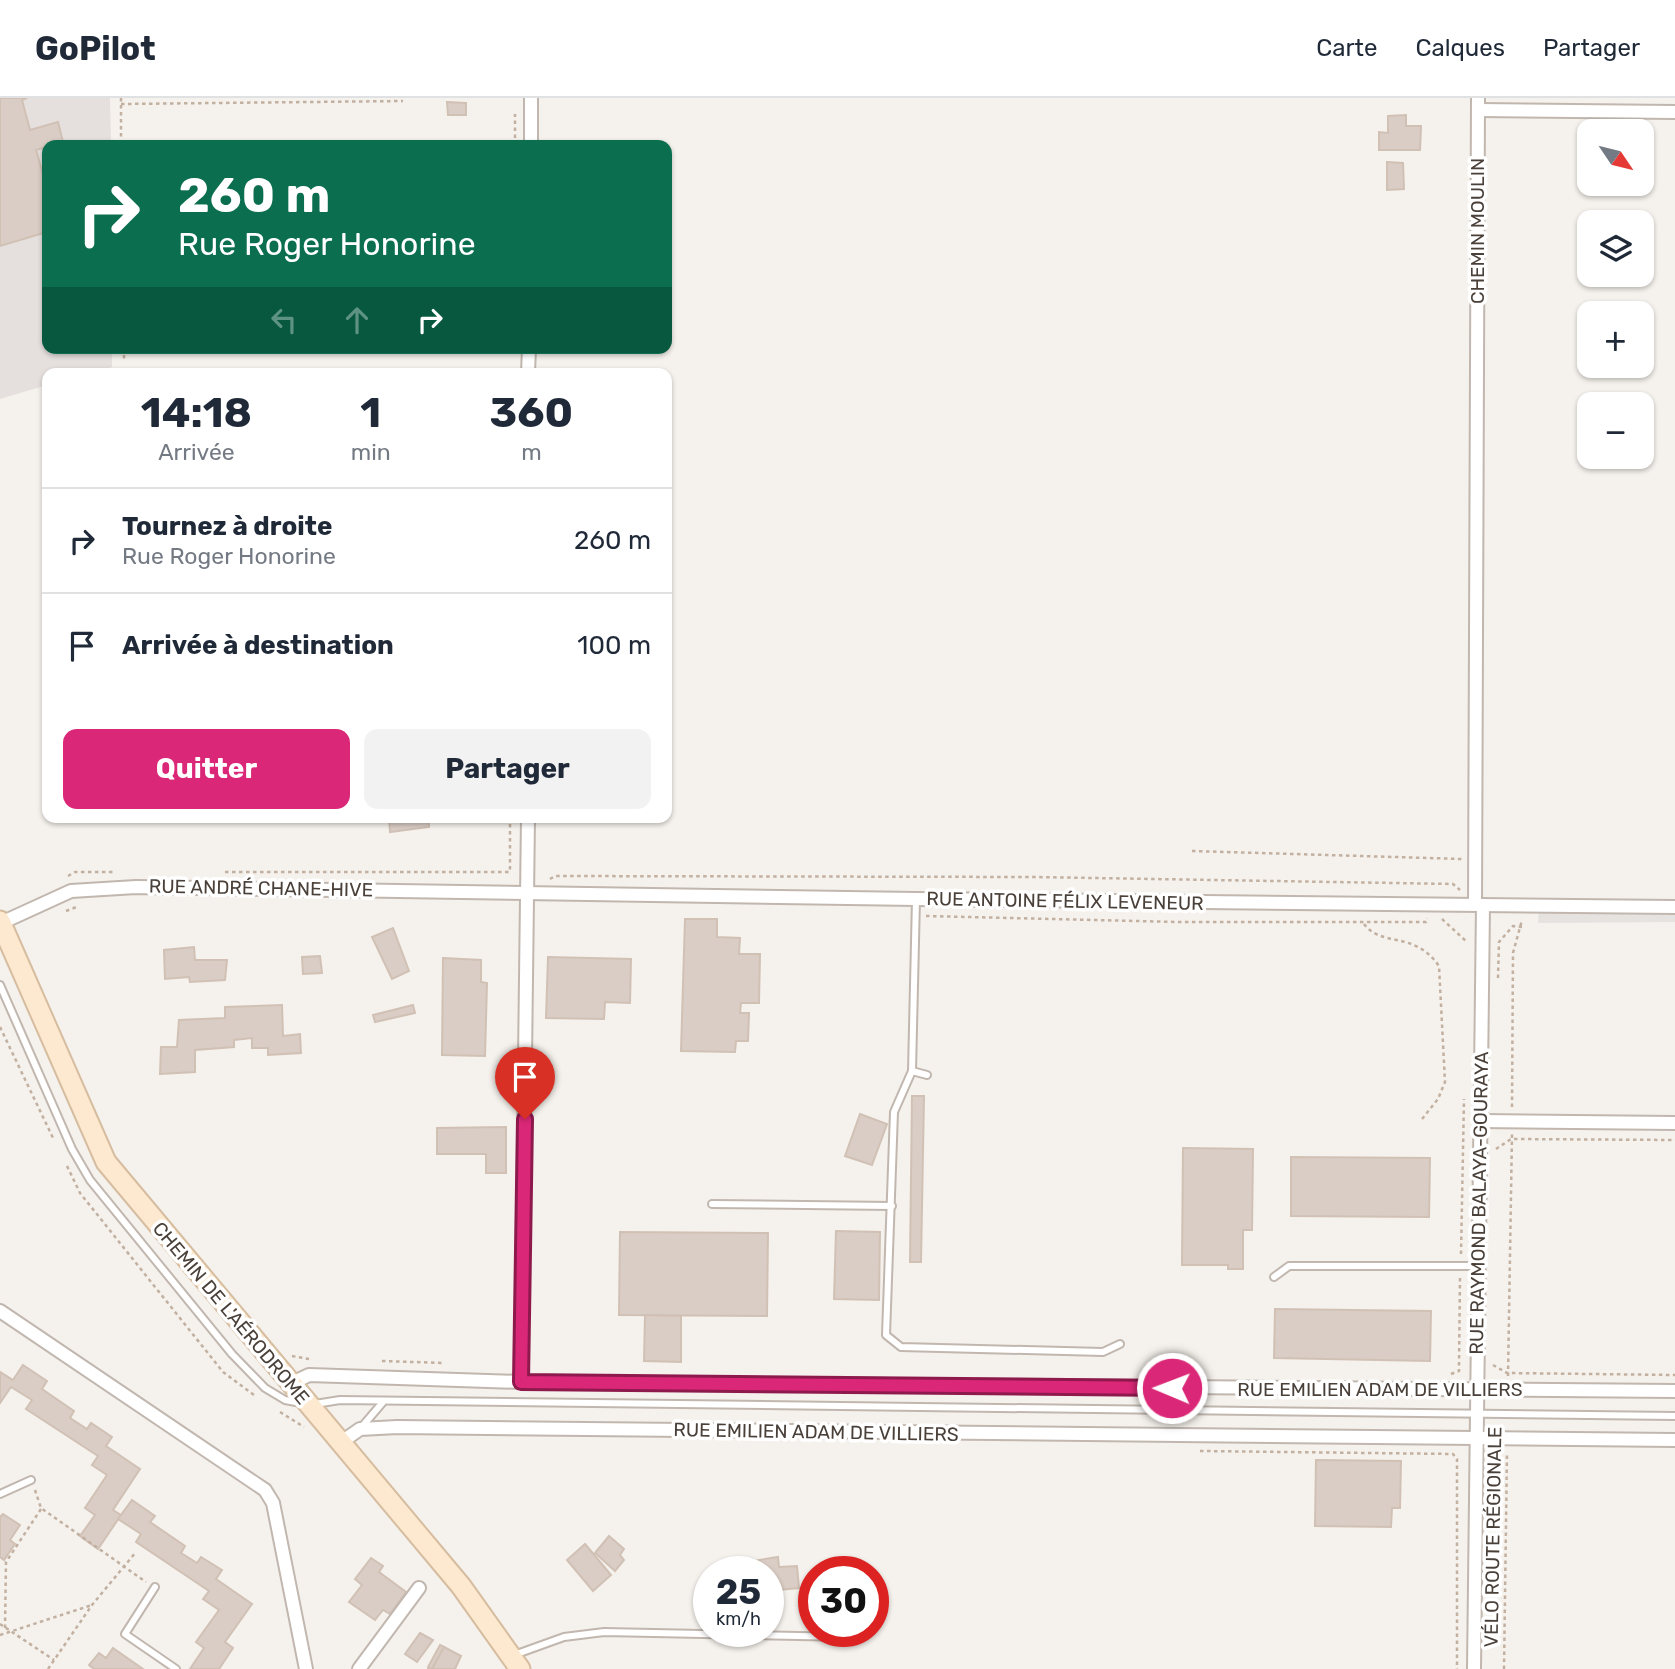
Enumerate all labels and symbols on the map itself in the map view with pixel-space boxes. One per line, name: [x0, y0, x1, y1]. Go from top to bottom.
north arrow: [1577, 119, 1654, 196]
street label: CHEMIN MOULIN: [1466, 158, 1489, 304]
street label: RUE ANDRÉ CHANE-HIVE: [149, 875, 373, 901]
street label: RUE ANTOINE FÉLIX LEVENEUR: [926, 887, 1204, 915]
pin: [495, 1047, 555, 1119]
street label: RUE RAYMOND BALAYA-GOURAYA: [1465, 1051, 1493, 1355]
street label: CHEMIN DE L'AÉRODROME: [148, 1217, 314, 1409]
position arrow: [1135, 1351, 1209, 1425]
street label: RUE EMILIEN ADAM DE VILLIERS: [1237, 1378, 1523, 1401]
street label: RUE EMILIEN ADAM DE VILLIERS: [673, 1418, 959, 1446]
street label: VÉLO ROUTE RÉGIONALE: [1480, 1426, 1506, 1648]
speed limit sign: 30: [798, 1556, 889, 1647]

